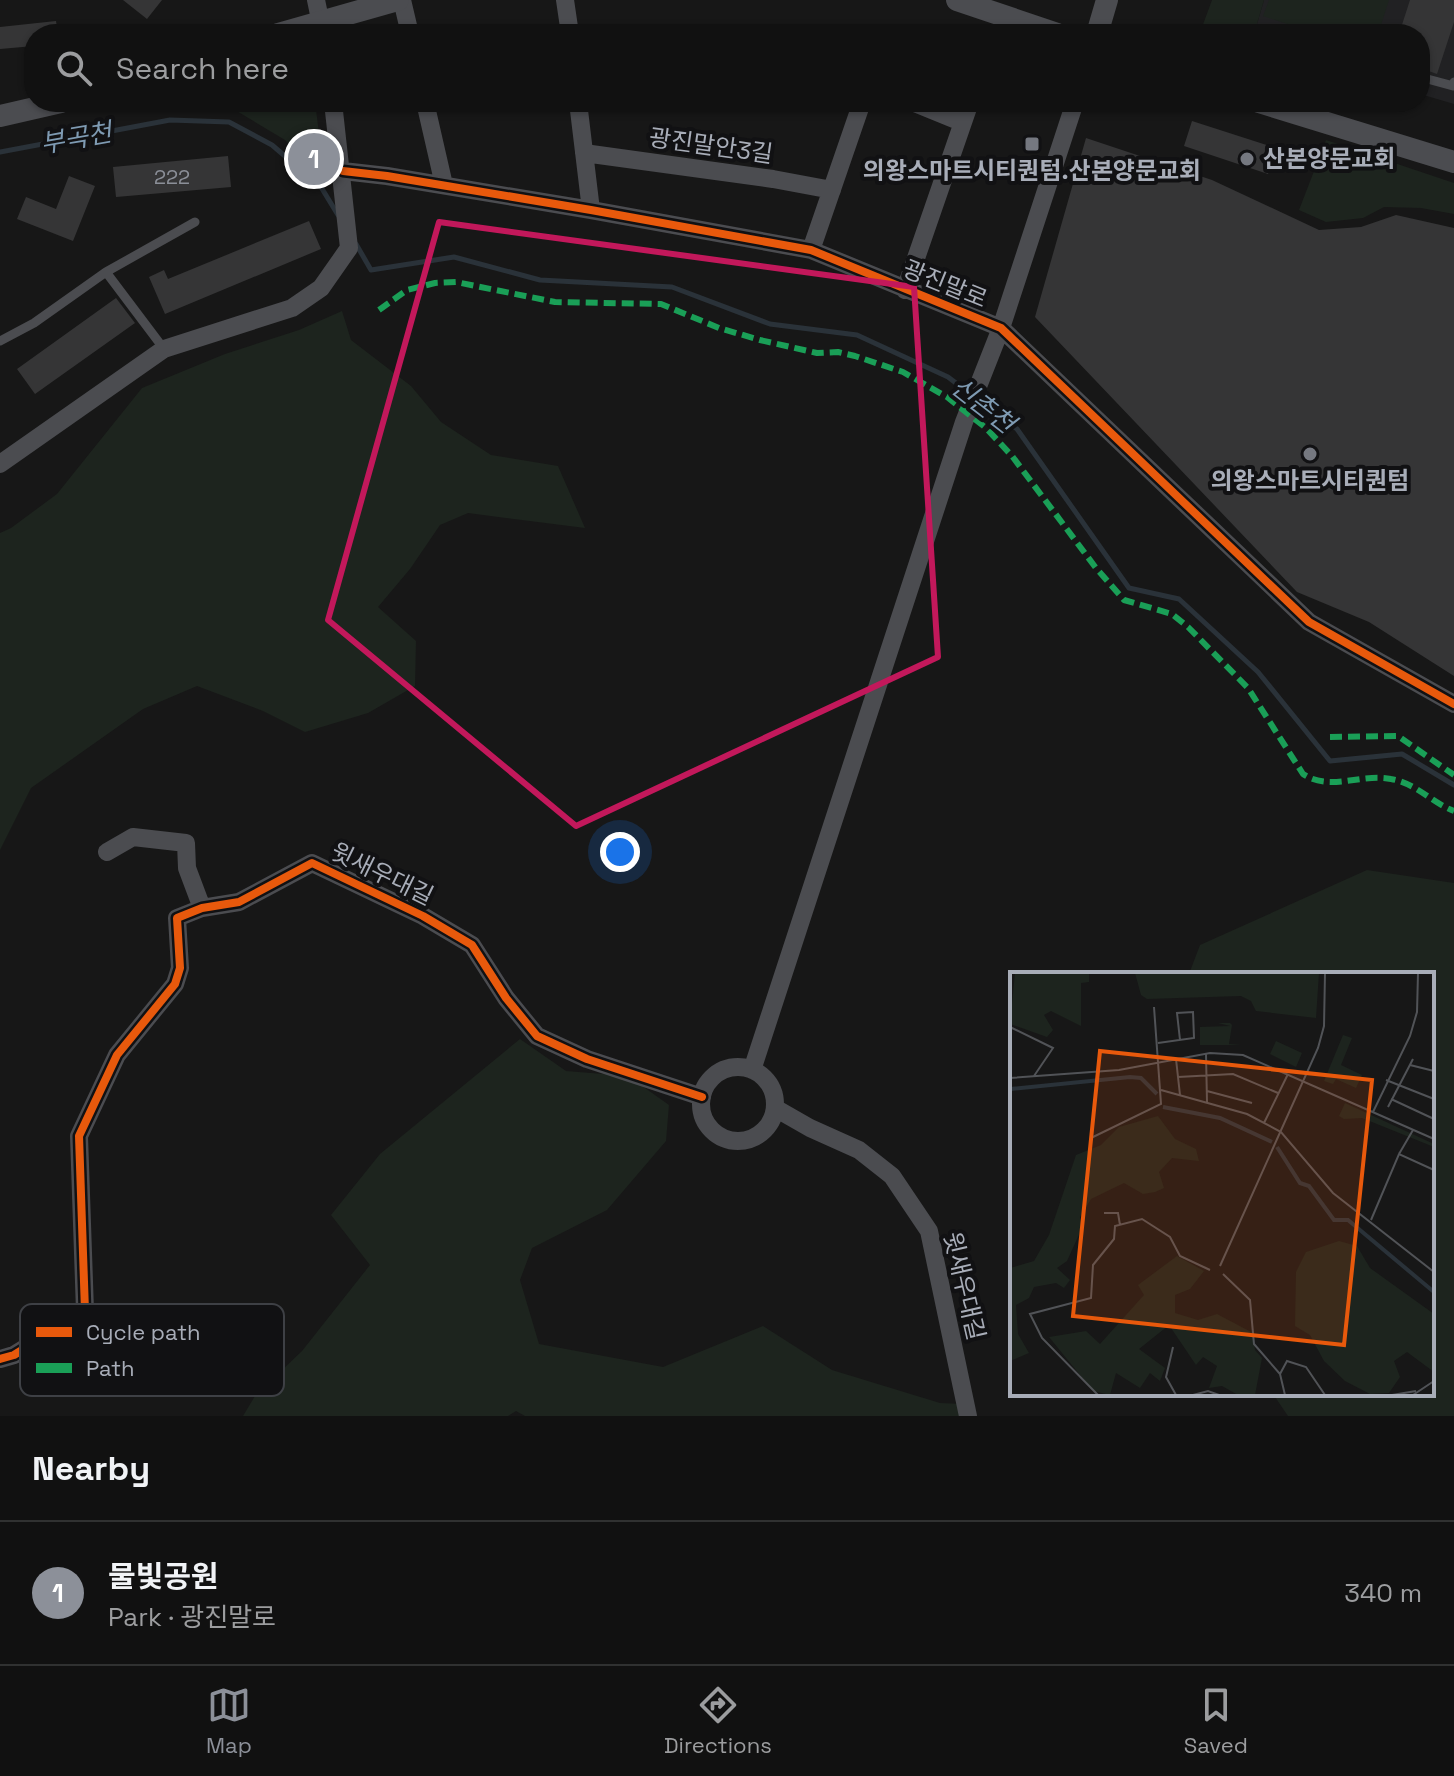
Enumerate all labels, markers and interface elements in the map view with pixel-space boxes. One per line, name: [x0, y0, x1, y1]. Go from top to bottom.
search box: [24, 24, 1430, 112]
icon: search: [52, 46, 96, 90]
text: Search here: [116, 49, 289, 88]
water label: 부곡천: [38, 114, 117, 161]
street label: 광진말안3길: [647, 121, 775, 170]
pin: 1: [288, 129, 340, 189]
marker: 의왕스마트시티퀀텀.산본양문교회: [1023, 135, 1041, 153]
place label: 산본양문교회: [1263, 143, 1395, 174]
marker: 산본양문교회: [1238, 150, 1256, 168]
place label: 의왕스마트시티퀀텀.산본양문교회: [863, 155, 1201, 186]
house number: 222: [154, 164, 190, 190]
street label: 광진말로: [898, 253, 992, 314]
water label: 신촌천: [944, 370, 1024, 442]
marker: 의왕스마트시티퀀텀: [1301, 445, 1319, 463]
place label: 의왕스마트시티퀀텀: [1211, 465, 1409, 496]
your location: [600, 832, 640, 872]
street label: 윗새우대길: [326, 835, 439, 912]
inset map: [1010, 972, 1434, 1396]
street label: 윗새우대길: [937, 1229, 992, 1343]
legend: [20, 1304, 284, 1396]
text: Cycle path: [86, 1318, 201, 1346]
text: Path: [86, 1354, 135, 1382]
text: Nearby: [32, 1447, 150, 1490]
text: 물빛공원: [108, 1557, 218, 1596]
text: 1: [52, 1576, 64, 1610]
text: 340 m: [1344, 1576, 1422, 1610]
text: Park · 광진말로: [108, 1600, 276, 1634]
tab: Map: [206, 1683, 252, 1759]
tab: Directions: [664, 1683, 772, 1759]
tab: Saved: [1184, 1683, 1248, 1759]

